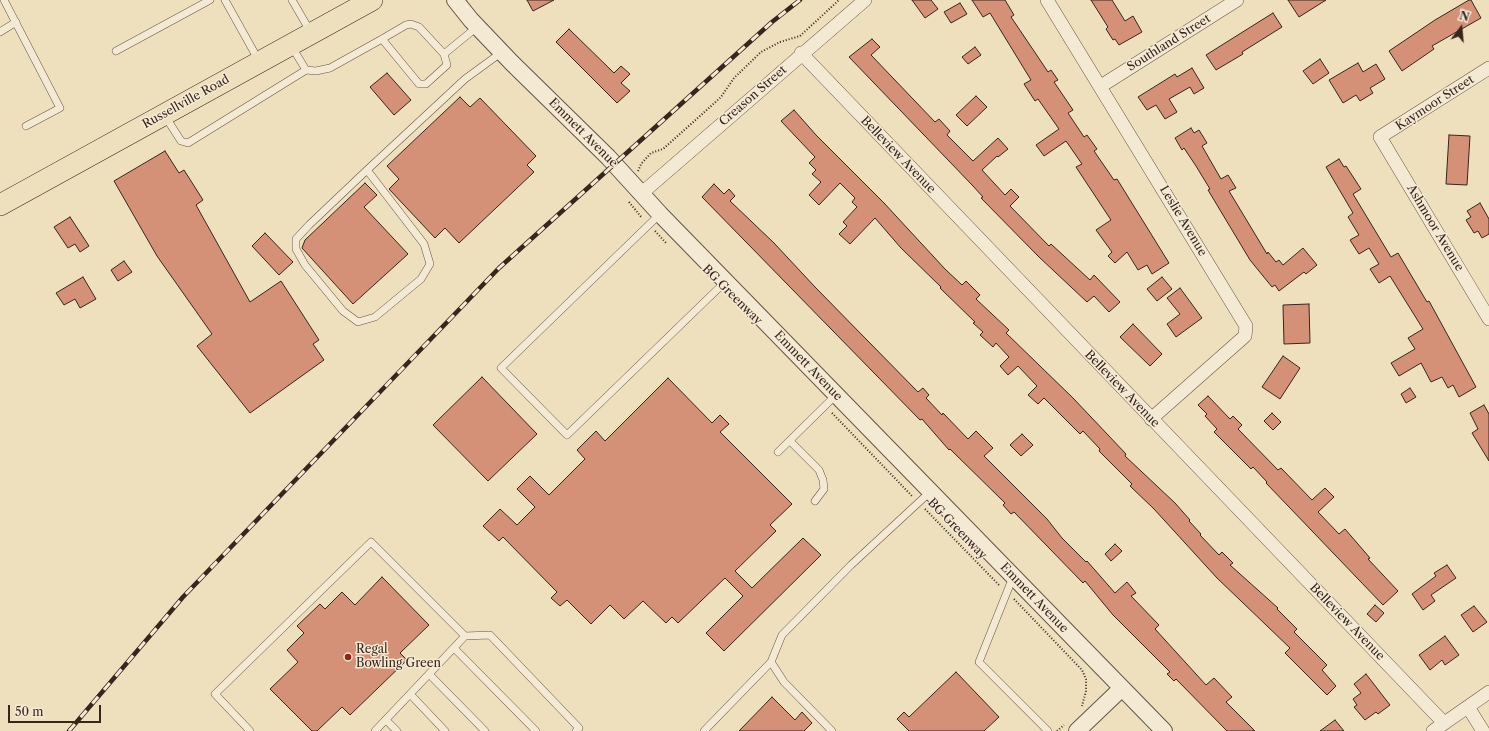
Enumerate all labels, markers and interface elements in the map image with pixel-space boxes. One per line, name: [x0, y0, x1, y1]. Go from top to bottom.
north arrow: [1441, 8, 1481, 48]
text: N: [1458, 8, 1471, 25]
street label: Southland Street: [1125, 12, 1213, 74]
street label: Creason Street: [716, 63, 790, 129]
street label: Russellville Road: [140, 72, 232, 132]
street label: Kaymoor Street: [1393, 72, 1477, 134]
street label: Emmett Avenue: [545, 95, 621, 171]
street label: Belleview Avenue: [858, 114, 938, 196]
street label: Ashmoor Avenue: [1403, 182, 1467, 274]
street label: Leslie Avenue: [1156, 183, 1210, 259]
street label: BG Greenway: [699, 262, 765, 328]
street label: Emmett Avenue: [771, 328, 845, 404]
street label: Belleview Avenue: [1082, 348, 1162, 430]
street label: BG Greenway: [924, 496, 990, 562]
street label: Emmett Avenue: [997, 560, 1071, 636]
street label: Belleview Avenue: [1307, 581, 1387, 663]
place label: Regal Bowling Green: [356, 643, 441, 671]
marker: Regal Bowling Green: [343, 652, 353, 662]
scale bar: [10, 697, 103, 723]
text: 50 m: [15, 704, 44, 719]

